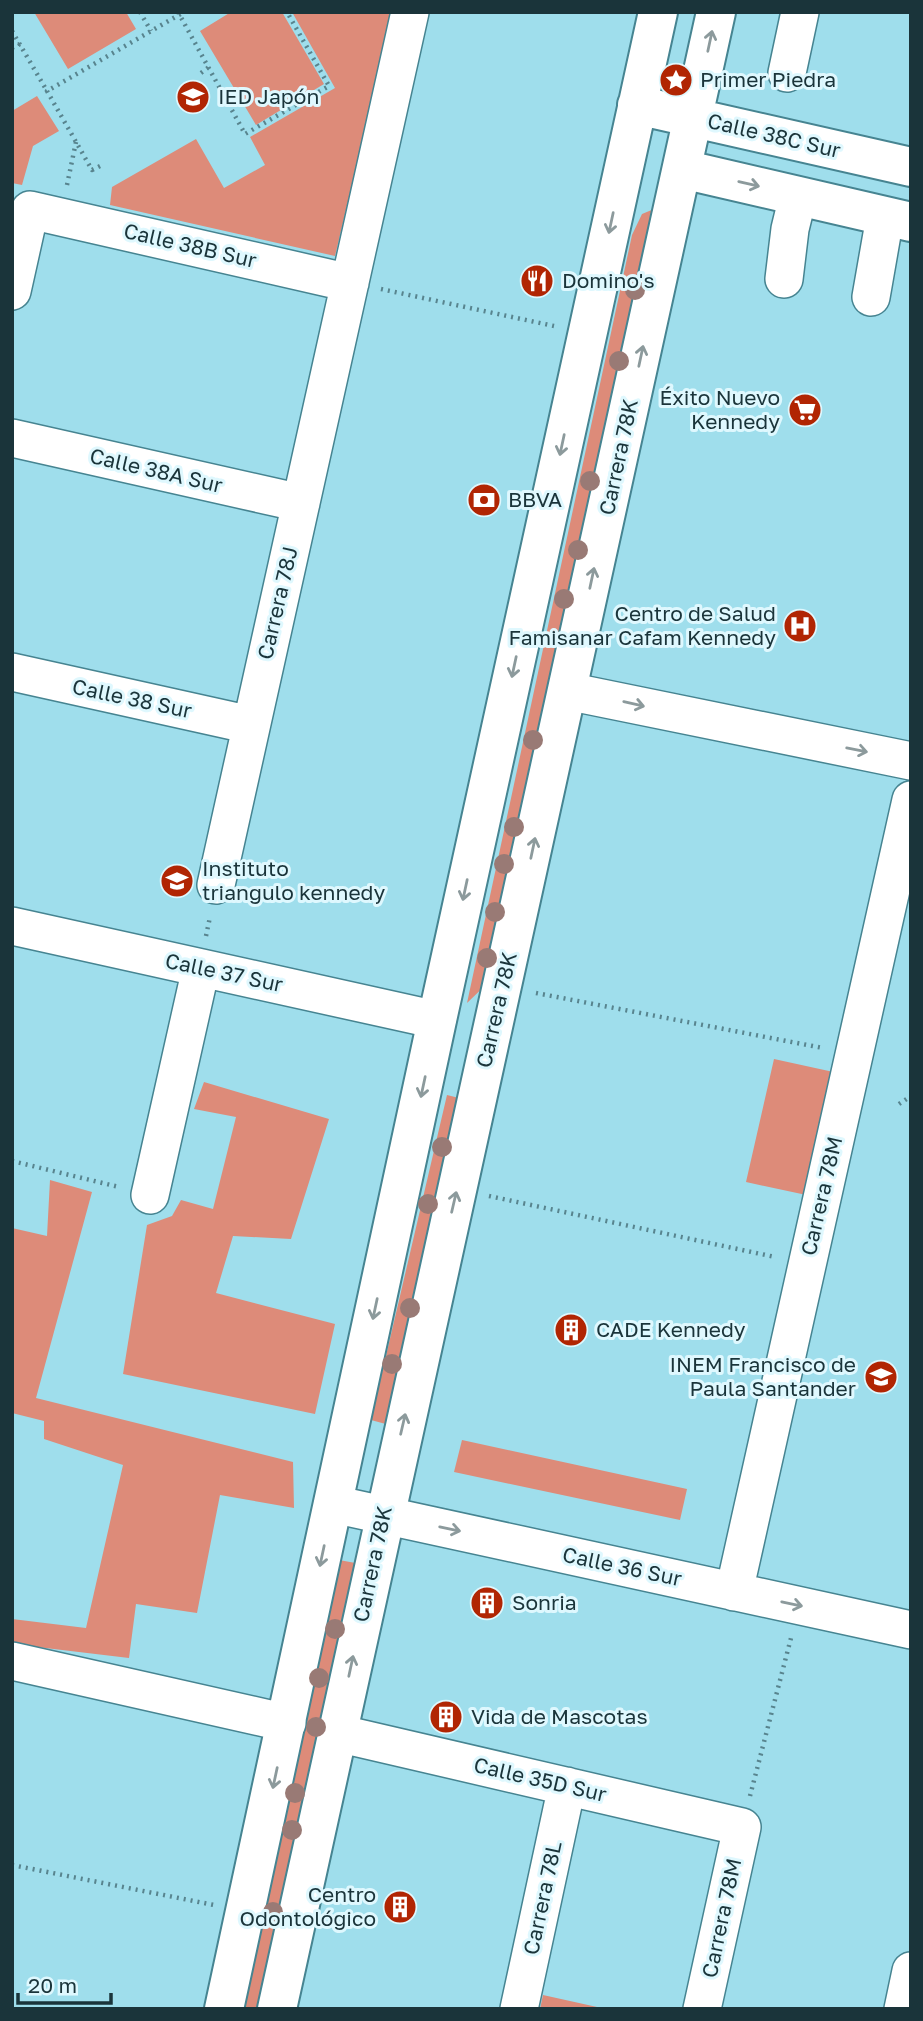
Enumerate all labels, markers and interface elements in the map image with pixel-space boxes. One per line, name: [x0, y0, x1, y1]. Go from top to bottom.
one-way arrow: [704, 30, 718, 53]
place icon: Primer Piedra: [657, 61, 695, 99]
place label: Primer Piedra: [700, 66, 836, 92]
school or university icon: IED Japón: [174, 78, 212, 116]
place label: IED Japón: [218, 83, 319, 109]
street label: Calle 38C Sur: [705, 107, 843, 163]
one-way arrow: [737, 178, 760, 192]
one-way arrow: [603, 211, 617, 234]
street label: Calle 38B Sur: [121, 217, 259, 273]
restaurant icon: Domino's: [518, 262, 556, 300]
place label: Domino's: [562, 267, 655, 293]
one-way arrow: [635, 345, 648, 368]
place label: Éxito Nuevo Kennedy: [659, 384, 780, 434]
supermarket icon: Éxito Nuevo Kennedy: [786, 391, 824, 429]
street label: Carrera 78K: [593, 396, 643, 517]
one-way arrow: [555, 433, 569, 456]
street label: Calle 38A Sur: [87, 442, 225, 498]
bank icon: BBVA: [465, 481, 503, 519]
place label: BBVA: [508, 486, 562, 512]
street label: Carrera 78J: [251, 544, 303, 662]
one-way arrow: [586, 567, 600, 590]
place label: Centro de Salud Famisanar Cafam Kennedy: [509, 600, 776, 650]
hospital icon: Centro de Salud Famisanar Cafam Kennedy: [781, 607, 819, 645]
one-way arrow: [506, 655, 520, 678]
street label: Calle 38 Sur: [70, 673, 194, 723]
one-way arrow: [622, 698, 645, 711]
one-way arrow: [845, 744, 868, 757]
one-way arrow: [526, 837, 540, 860]
place label: Instituto triangulo kennedy: [202, 855, 386, 905]
school or university icon: Instituto triangulo kennedy: [158, 862, 196, 900]
one-way arrow: [458, 878, 472, 901]
street label: Calle 37 Sur: [163, 947, 286, 997]
street label: Carrera 78K: [470, 949, 522, 1070]
one-way arrow: [415, 1075, 429, 1098]
street label: Carrera 78M: [795, 1134, 847, 1258]
one-way arrow: [447, 1191, 461, 1214]
one-way arrow: [368, 1298, 381, 1320]
building icon: CADE Kennedy: [552, 1311, 590, 1349]
place label: CADE Kennedy: [596, 1316, 746, 1342]
place label: INEM Francisco de Paula Santander: [669, 1351, 856, 1401]
school or university icon: INEM Francisco de Paula Santander: [862, 1358, 900, 1396]
one-way arrow: [397, 1413, 411, 1436]
street label: Carrera 78K: [347, 1503, 397, 1624]
one-way arrow: [438, 1523, 461, 1537]
street label: Calle 36 Sur: [560, 1541, 684, 1591]
one-way arrow: [315, 1544, 329, 1567]
building icon: Sonria: [468, 1584, 506, 1622]
place label: Sonria: [512, 1589, 577, 1615]
one-way arrow: [780, 1598, 803, 1612]
one-way arrow: [345, 1655, 359, 1678]
building icon: Vida de Mascotas: [427, 1698, 465, 1736]
place label: Vida de Mascotas: [471, 1703, 648, 1729]
street label: Calle 35D Sur: [471, 1751, 609, 1807]
one-way arrow: [267, 1766, 281, 1789]
street label: Carrera 78L: [517, 1839, 567, 1957]
street label: Carrera 78M: [696, 1856, 746, 1980]
place label: Centro Odontológico: [240, 1881, 376, 1931]
building icon: Centro Odontológico: [381, 1888, 419, 1926]
scale bar: [18, 1962, 110, 2006]
text: 20 m: [28, 1972, 77, 1998]

